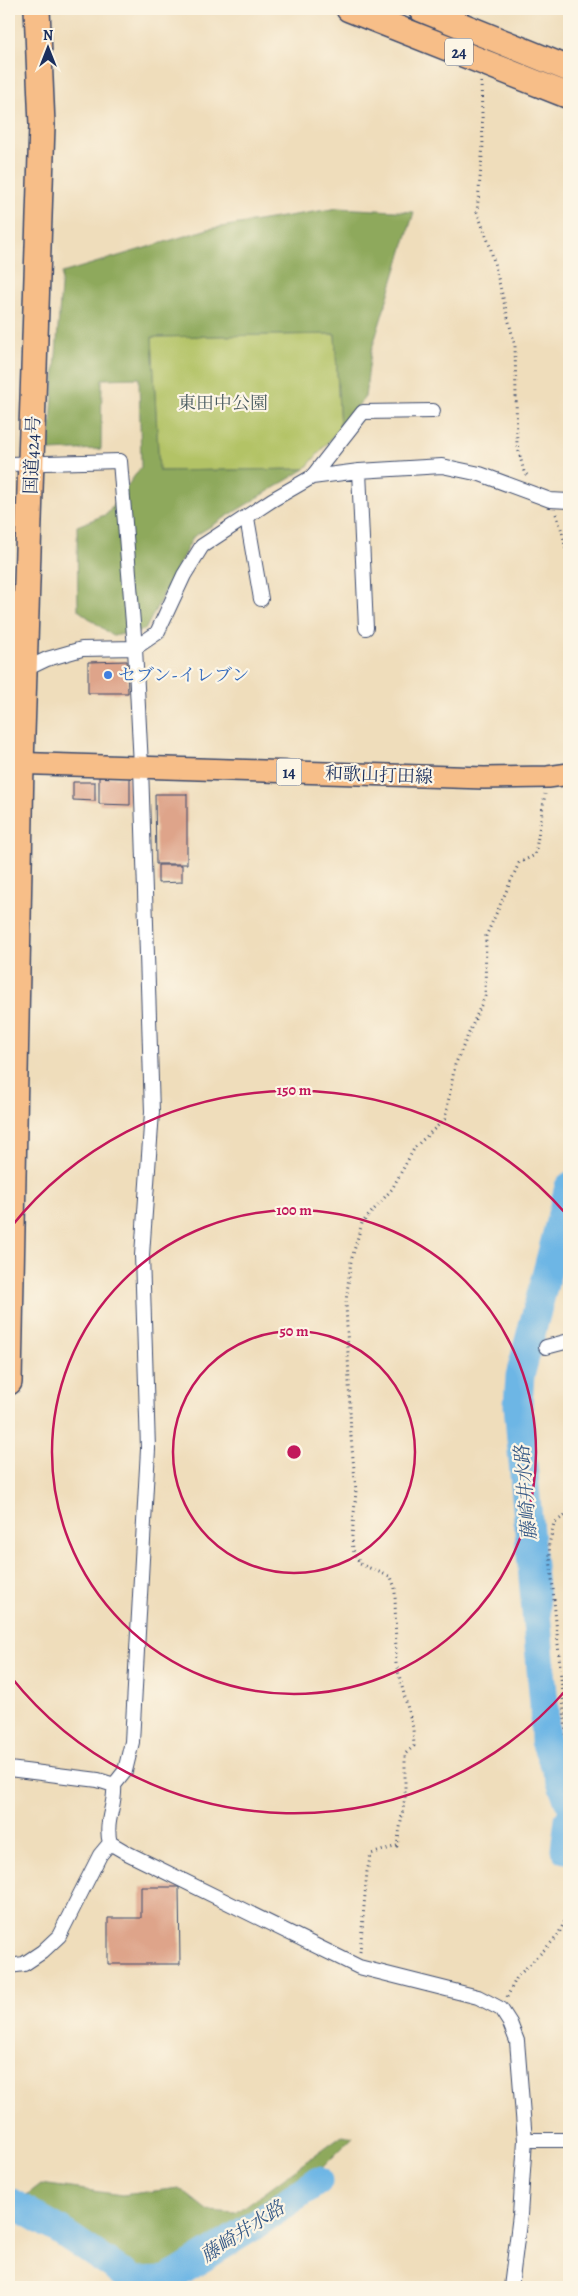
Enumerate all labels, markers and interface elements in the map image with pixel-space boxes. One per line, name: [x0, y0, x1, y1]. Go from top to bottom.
north arrow: [22, 22, 72, 72]
text: N: [43, 26, 53, 45]
road number: 24: [445, 38, 473, 66]
park label: 東田中公園: [178, 391, 268, 415]
street label: 国道424号: [19, 415, 45, 495]
place label: セブン-イレブン: [118, 663, 249, 687]
marker: セブン-イレブン: [102, 669, 114, 681]
road number: 14: [276, 759, 302, 786]
street label: 和歌山打田線: [325, 761, 433, 789]
text: 150 m: [277, 1080, 312, 1100]
text: 100 m: [276, 1200, 312, 1220]
text: 50 m: [279, 1321, 309, 1341]
water label: 藤崎井水路: [509, 1442, 543, 1541]
centre of rings: [285, 1443, 303, 1461]
water label: 藤崎井水路: [196, 2194, 291, 2269]

